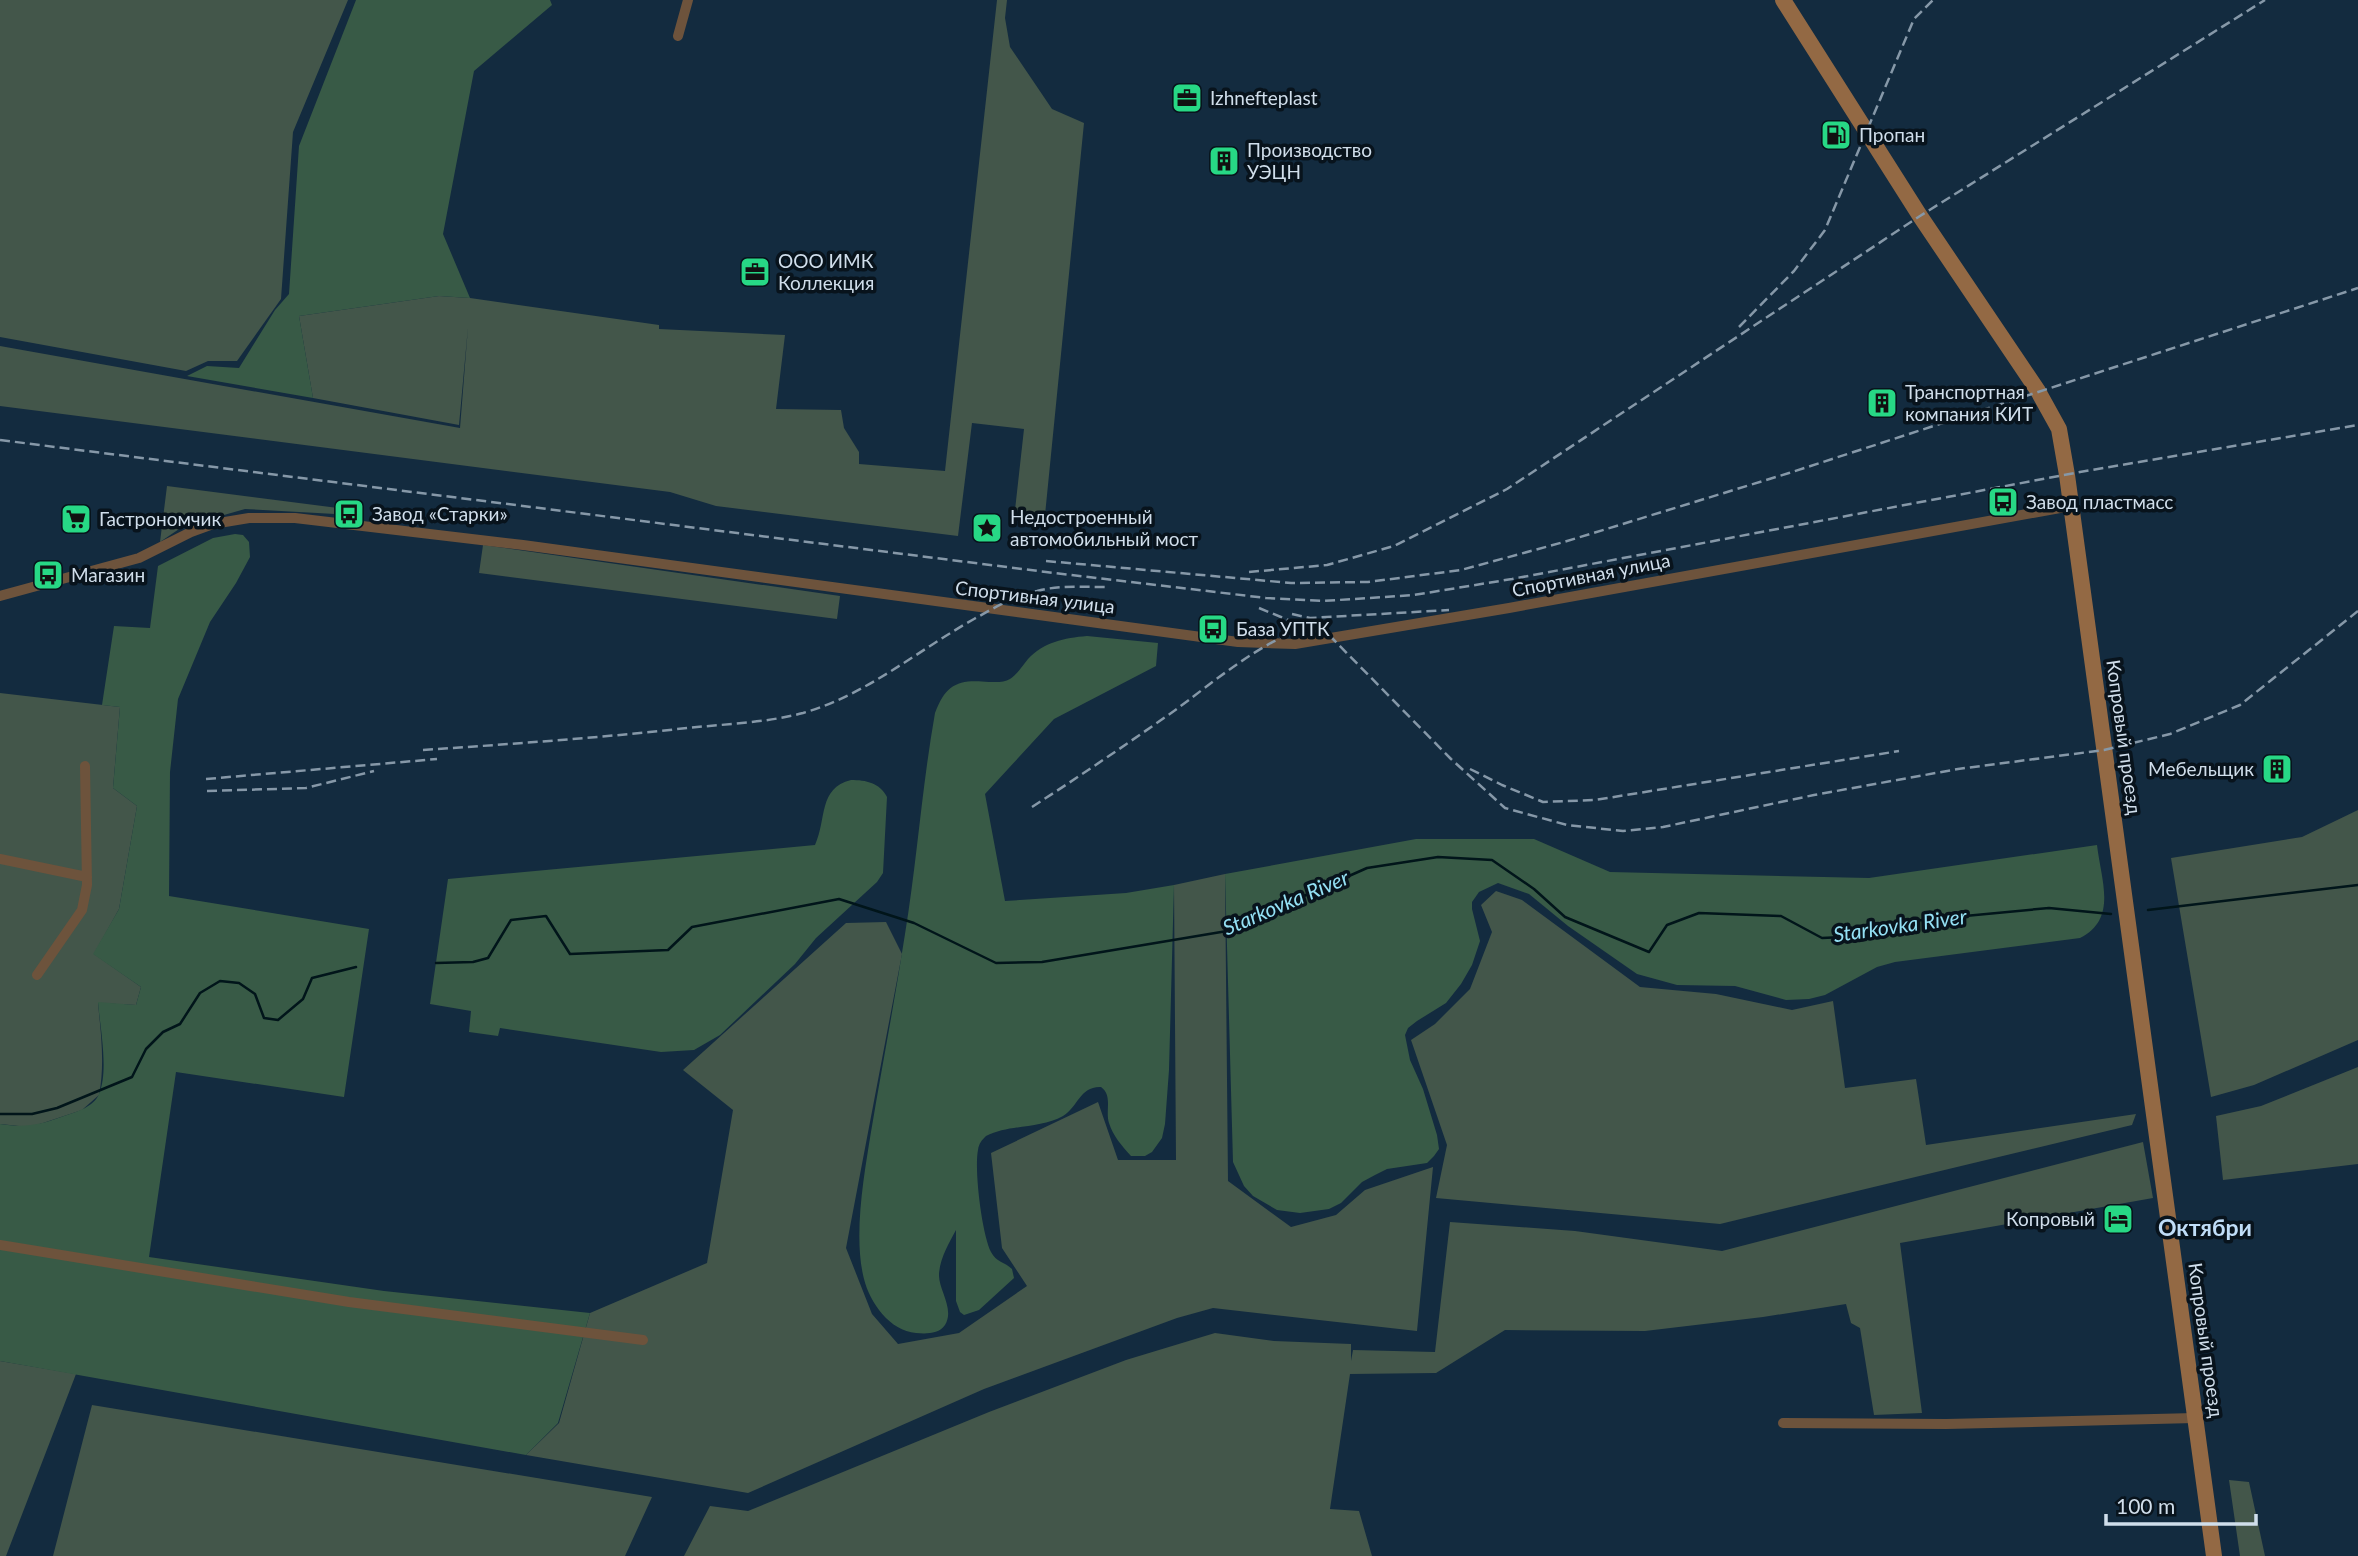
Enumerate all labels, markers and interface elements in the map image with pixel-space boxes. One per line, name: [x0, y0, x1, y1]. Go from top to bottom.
office icon: Izhnefteplast: [1170, 81, 1204, 115]
place label: Izhnefteplast: [1210, 86, 1318, 109]
fuel station icon: Пропан: [1819, 118, 1853, 152]
place label: Пропан: [1859, 123, 1925, 146]
place label: Производство УЭЦН: [1247, 138, 1372, 183]
building icon: Производство УЭЦН: [1207, 144, 1241, 178]
place label: ООО ИМК Коллекция: [778, 249, 874, 294]
office icon: ООО ИМК Коллекция: [738, 255, 772, 289]
place label: Транспортная компания КИТ: [1905, 380, 2033, 425]
building icon: Транспортная компания КИТ: [1865, 386, 1899, 420]
bus stop icon: Завод пластмасс: [1986, 485, 2020, 519]
place label: Завод пластмасс: [2026, 490, 2173, 513]
bus stop icon: Завод «Старки»: [332, 497, 366, 531]
supermarket icon: Гастрономчик: [59, 502, 93, 536]
place label: Завод «Старки»: [372, 502, 508, 525]
place label: Недостроенный автомобильный мост: [1010, 505, 1199, 550]
place label: Гастрономчик: [99, 507, 222, 530]
place icon: Недостроенный автомобильный мост: [970, 511, 1004, 545]
street label: Спортивная улица: [1510, 548, 1672, 601]
bus stop icon: Магазин: [31, 558, 65, 592]
place label: Магазин: [71, 563, 145, 586]
street label: Спортивная улица: [954, 575, 1116, 618]
bus stop icon: База УПТК: [1196, 612, 1230, 646]
place label: База УПТК: [1236, 617, 1330, 640]
street label: Копровый проезд: [2102, 658, 2147, 816]
building icon: Мебельщик: [2260, 752, 2294, 786]
place label: Мебельщик: [2148, 757, 2254, 780]
water label: Starkovka River: [1219, 864, 1353, 939]
water label: Starkovka River: [1831, 903, 1969, 946]
hotel icon: Копровый: [2101, 1202, 2135, 1236]
place label: Копровый: [2006, 1207, 2095, 1230]
district label: Октябри: [2158, 1213, 2252, 1241]
street label: Копровый проезд: [2184, 1261, 2229, 1419]
scale bar: [2106, 1482, 2256, 1526]
text: 100 m: [2116, 1493, 2175, 1518]

